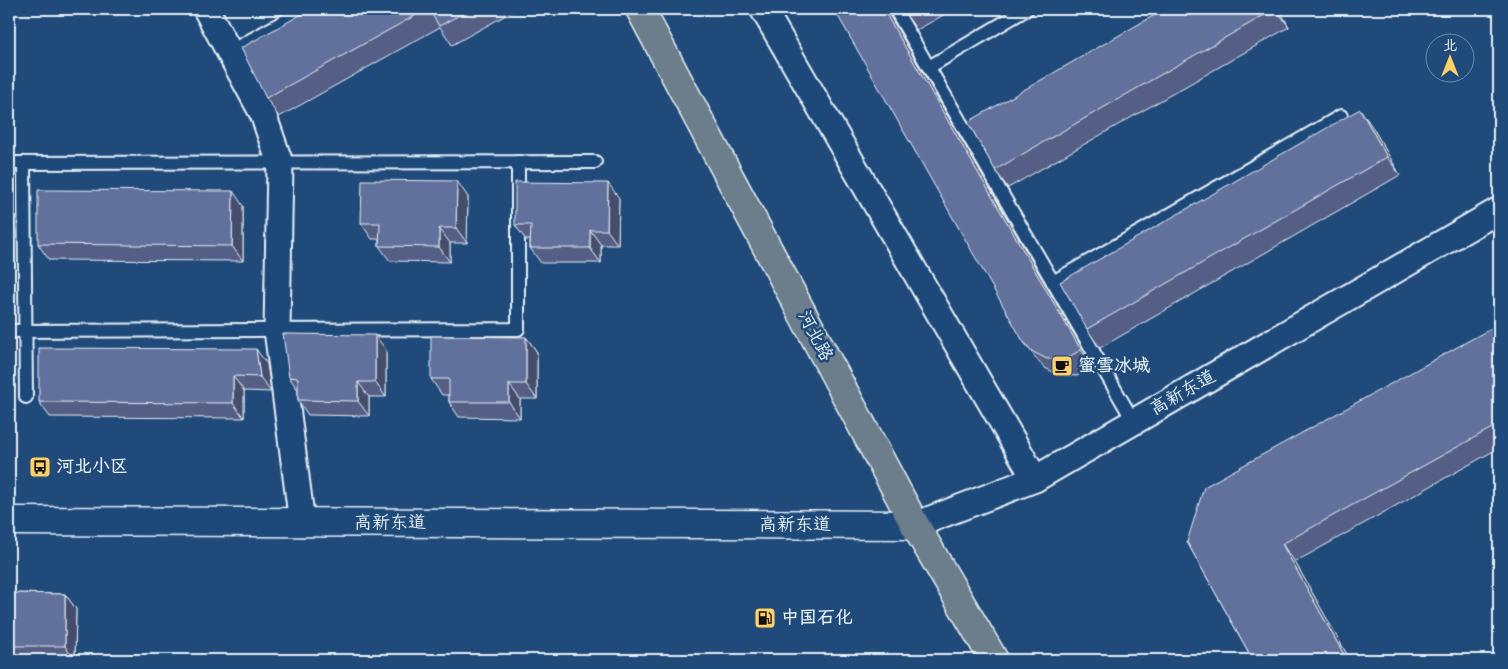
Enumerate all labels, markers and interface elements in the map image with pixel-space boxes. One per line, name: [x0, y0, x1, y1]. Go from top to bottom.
north arrow: [1426, 32, 1476, 82]
text: 北: [1443, 37, 1457, 55]
street label: 河北路: [792, 307, 838, 365]
cafe icon: 蜜雪冰城: [1050, 354, 1074, 378]
place label: 蜜雪冰城: [1078, 354, 1150, 378]
street label: 高新东道: [1146, 365, 1220, 421]
bus stop icon: 河北小区: [28, 455, 52, 479]
place label: 河北小区: [56, 455, 128, 479]
street label: 高新东道: [354, 511, 426, 535]
street label: 高新东道: [759, 513, 831, 537]
fuel station icon: 中国石化: [753, 606, 777, 630]
place label: 中国石化: [781, 606, 853, 630]

